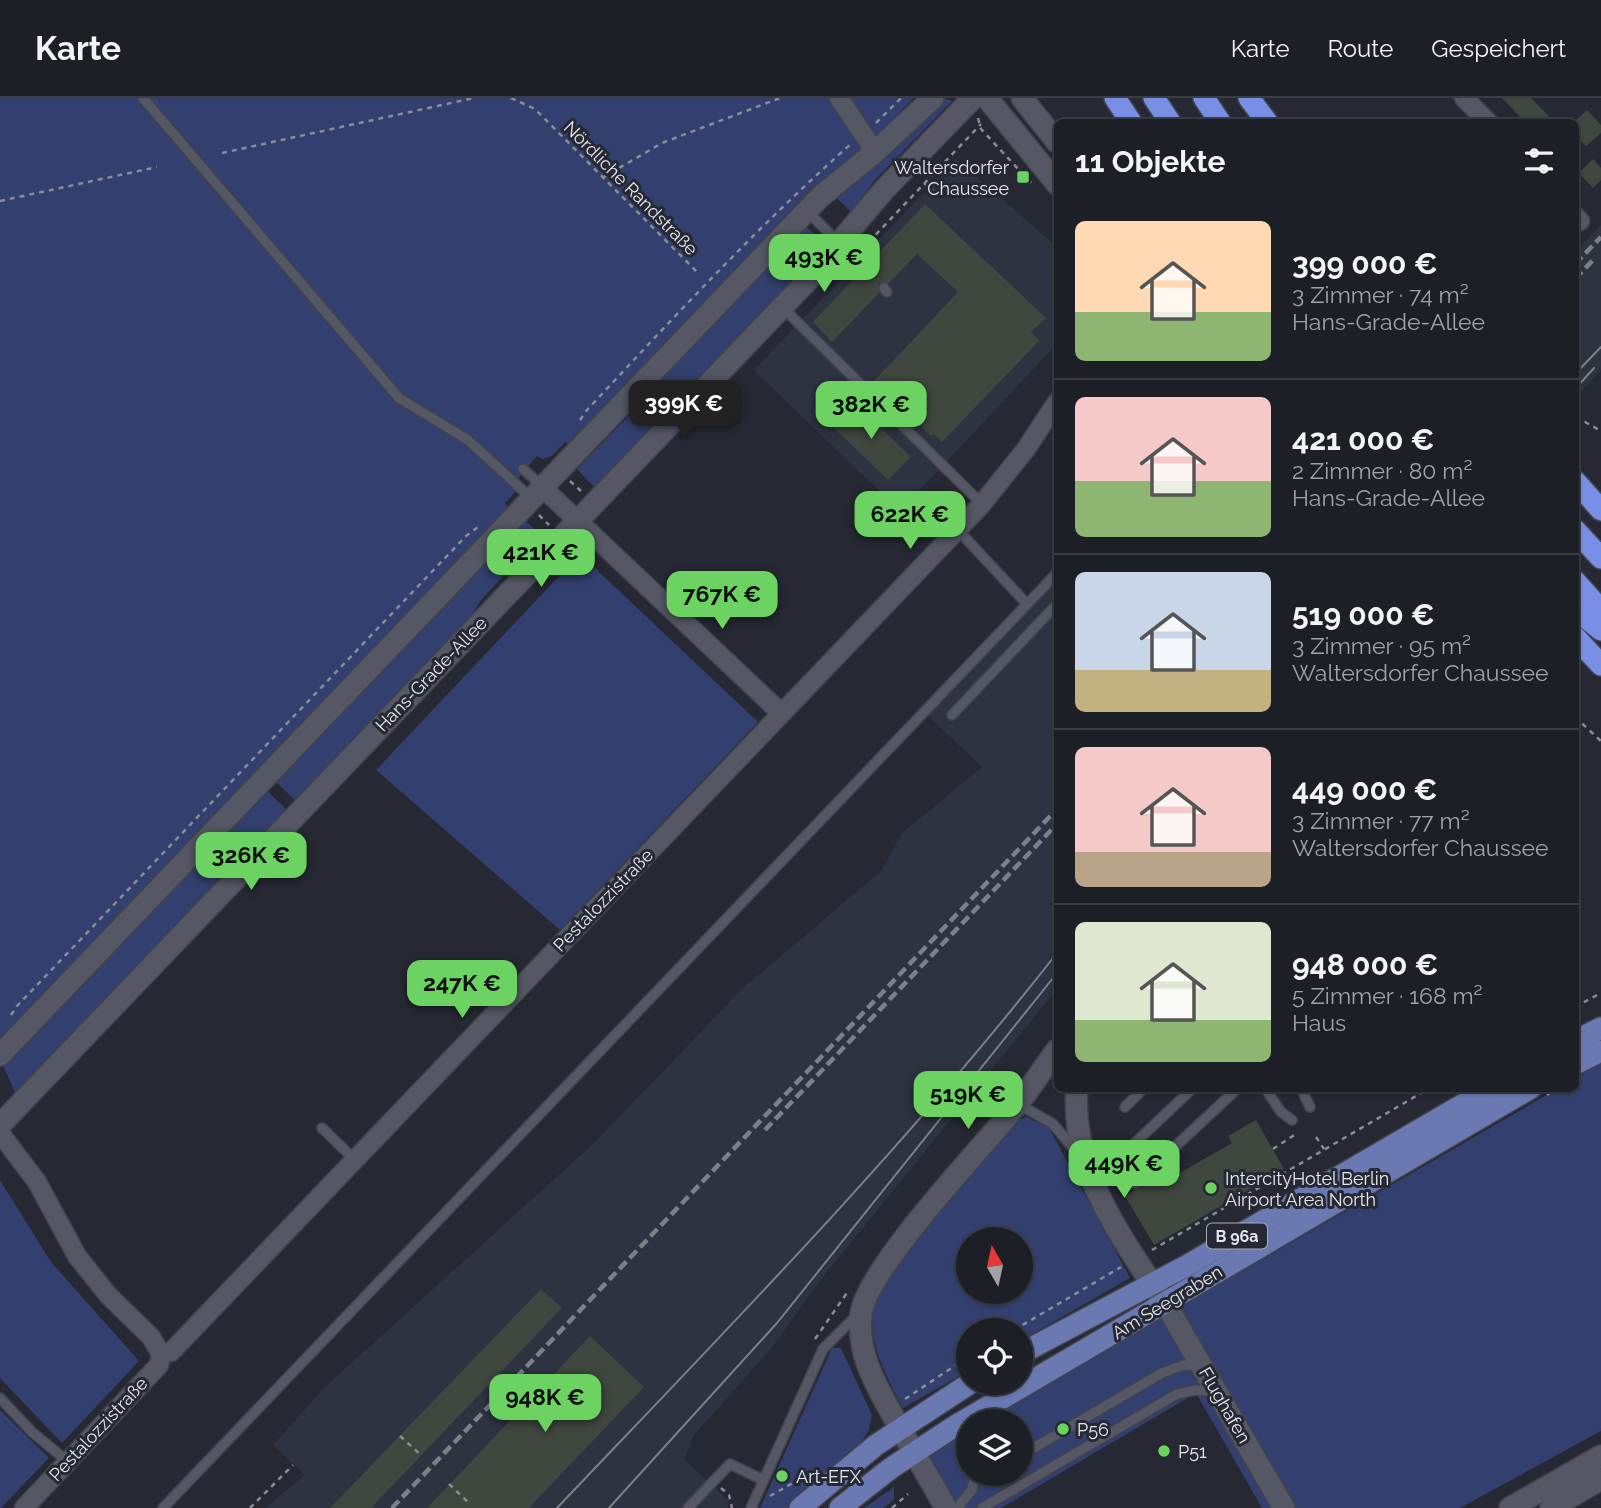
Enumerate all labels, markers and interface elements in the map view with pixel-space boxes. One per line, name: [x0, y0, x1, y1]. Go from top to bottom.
text: Karte: [35, 29, 121, 68]
text: Karte: [1231, 34, 1290, 63]
text: Route: [1328, 34, 1393, 63]
text: Gespeichert: [1431, 34, 1566, 63]
street label: Nördliche Randstraße: [560, 117, 703, 260]
icon: filters: [1520, 142, 1558, 180]
text: 11 Objekte: [1075, 144, 1225, 179]
place label: Waltersdorfer Chaussee: [894, 157, 1010, 199]
marker: Waltersdorfer Chaussee: [1015, 169, 1031, 185]
pin: 493K €: [767, 234, 881, 294]
text: 493K €: [785, 243, 863, 270]
text: 399 000 €: [1292, 246, 1438, 281]
icon: home: [1131, 249, 1215, 333]
text: 3 Zimmer · 74 m²: [1292, 281, 1469, 308]
text: Hans-Grade-Allee: [1292, 308, 1485, 335]
pin: 399K €: [627, 380, 741, 440]
pin: 382K €: [814, 382, 928, 441]
text: 399K €: [645, 389, 723, 416]
text: 382K €: [832, 390, 910, 417]
text: 421 000 €: [1292, 422, 1434, 457]
icon: home: [1131, 425, 1215, 509]
text: 2 Zimmer · 80 m²: [1292, 457, 1472, 484]
text: Hans-Grade-Allee: [1292, 484, 1485, 511]
pin: 622K €: [853, 491, 967, 551]
text: 622K €: [871, 500, 949, 527]
pin: 421K €: [484, 530, 598, 589]
text: 421K €: [503, 538, 579, 565]
pin: 767K €: [665, 572, 779, 631]
text: 767K €: [683, 580, 761, 607]
text: 519 000 €: [1292, 597, 1435, 632]
icon: home: [1131, 600, 1215, 684]
street label: Hans-Grade-Allee: [371, 612, 491, 736]
text: 3 Zimmer · 95 m²: [1292, 632, 1471, 659]
text: Waltersdorfer Chaussee: [1292, 659, 1549, 686]
text: 449 000 €: [1292, 772, 1438, 807]
icon: home: [1131, 775, 1215, 859]
text: 3 Zimmer · 77 m²: [1292, 807, 1470, 834]
pin: 326K €: [194, 832, 308, 892]
text: Waltersdorfer Chaussee: [1292, 834, 1549, 861]
text: 326K €: [212, 841, 290, 868]
street label: Pestalozzistraße: [549, 844, 658, 956]
text: 948 000 €: [1292, 947, 1439, 982]
icon: home: [1131, 950, 1215, 1034]
pin: 247K €: [405, 960, 519, 1020]
text: 247K €: [423, 969, 501, 996]
text: 5 Zimmer · 168 m²: [1292, 982, 1483, 1009]
text: Haus: [1292, 1009, 1346, 1036]
pin: 519K €: [911, 1072, 1025, 1131]
text: 519K €: [930, 1080, 1006, 1107]
pin: 449K €: [1067, 1140, 1181, 1200]
text: 449K €: [1085, 1149, 1163, 1176]
place label: IntercityHotel Berlin Airport Area North: [1225, 1168, 1389, 1210]
marker: IntercityHotel Berlin Airport Area North: [1203, 1180, 1219, 1196]
road number: B 96a: [1207, 1224, 1267, 1248]
north arrow: [956, 1227, 1032, 1304]
map controls: [956, 1227, 1033, 1486]
street label: Am Seegraben: [1108, 1261, 1226, 1343]
button: locate: [956, 1318, 1033, 1395]
street label: Flughafen: [1195, 1363, 1255, 1447]
street label: Pestalozzistraße: [44, 1372, 152, 1485]
pin: 948K €: [488, 1374, 602, 1434]
text: 948K €: [505, 1383, 585, 1410]
button: layers: [956, 1409, 1033, 1486]
place label: P56: [1077, 1419, 1109, 1440]
marker: P56: [1055, 1421, 1071, 1437]
place label: P51: [1178, 1441, 1207, 1462]
marker: P51: [1156, 1443, 1172, 1459]
place label: Art-EFX: [796, 1466, 862, 1487]
marker: Art-EFX: [774, 1468, 790, 1484]

